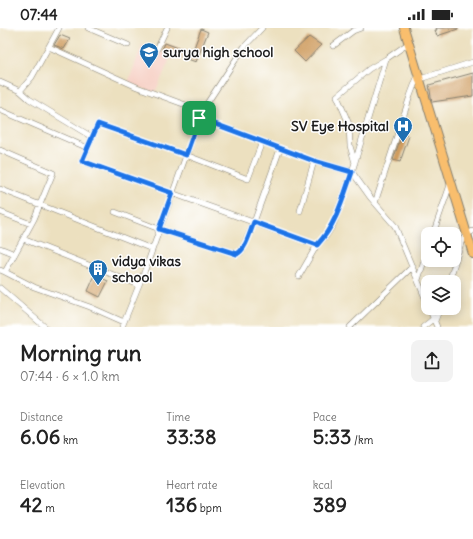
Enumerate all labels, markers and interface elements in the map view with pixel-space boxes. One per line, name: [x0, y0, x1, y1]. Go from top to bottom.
text: 07:44: [20, 5, 58, 24]
school or university icon: surya high school: [138, 41, 160, 69]
place label: surya high school: [163, 43, 273, 61]
pin: [182, 101, 216, 135]
icon: arrive: [188, 107, 210, 129]
hospital icon: SV Eye Hospital: [392, 115, 414, 143]
place label: SV Eye Hospital: [291, 117, 389, 135]
map controls: [421, 227, 461, 315]
button: locate: [421, 227, 461, 267]
place label: vidya vikas school: [112, 252, 181, 286]
building icon: vidya vikas school: [87, 258, 109, 286]
button: layers: [421, 275, 461, 315]
text: Morning run: [20, 339, 142, 367]
button: share: [411, 340, 453, 382]
text: 07:44 · 6 × 1.0 km: [20, 368, 120, 385]
text: Distance: [20, 410, 63, 424]
text: Time: [166, 410, 190, 424]
text: Pace: [313, 410, 337, 424]
text: 6.06: [20, 424, 60, 449]
text: 33:38: [166, 424, 216, 449]
text: 5:33: [313, 424, 351, 449]
text: km: [60, 433, 78, 447]
text: /km: [351, 433, 373, 447]
text: Elevation: [20, 478, 65, 492]
text: Heart rate: [166, 478, 217, 492]
text: kcal: [313, 478, 332, 492]
text: 42: [20, 492, 43, 517]
text: 136: [166, 492, 197, 517]
text: 389: [313, 492, 347, 517]
text: m: [43, 501, 55, 515]
text: bpm: [197, 501, 222, 515]

